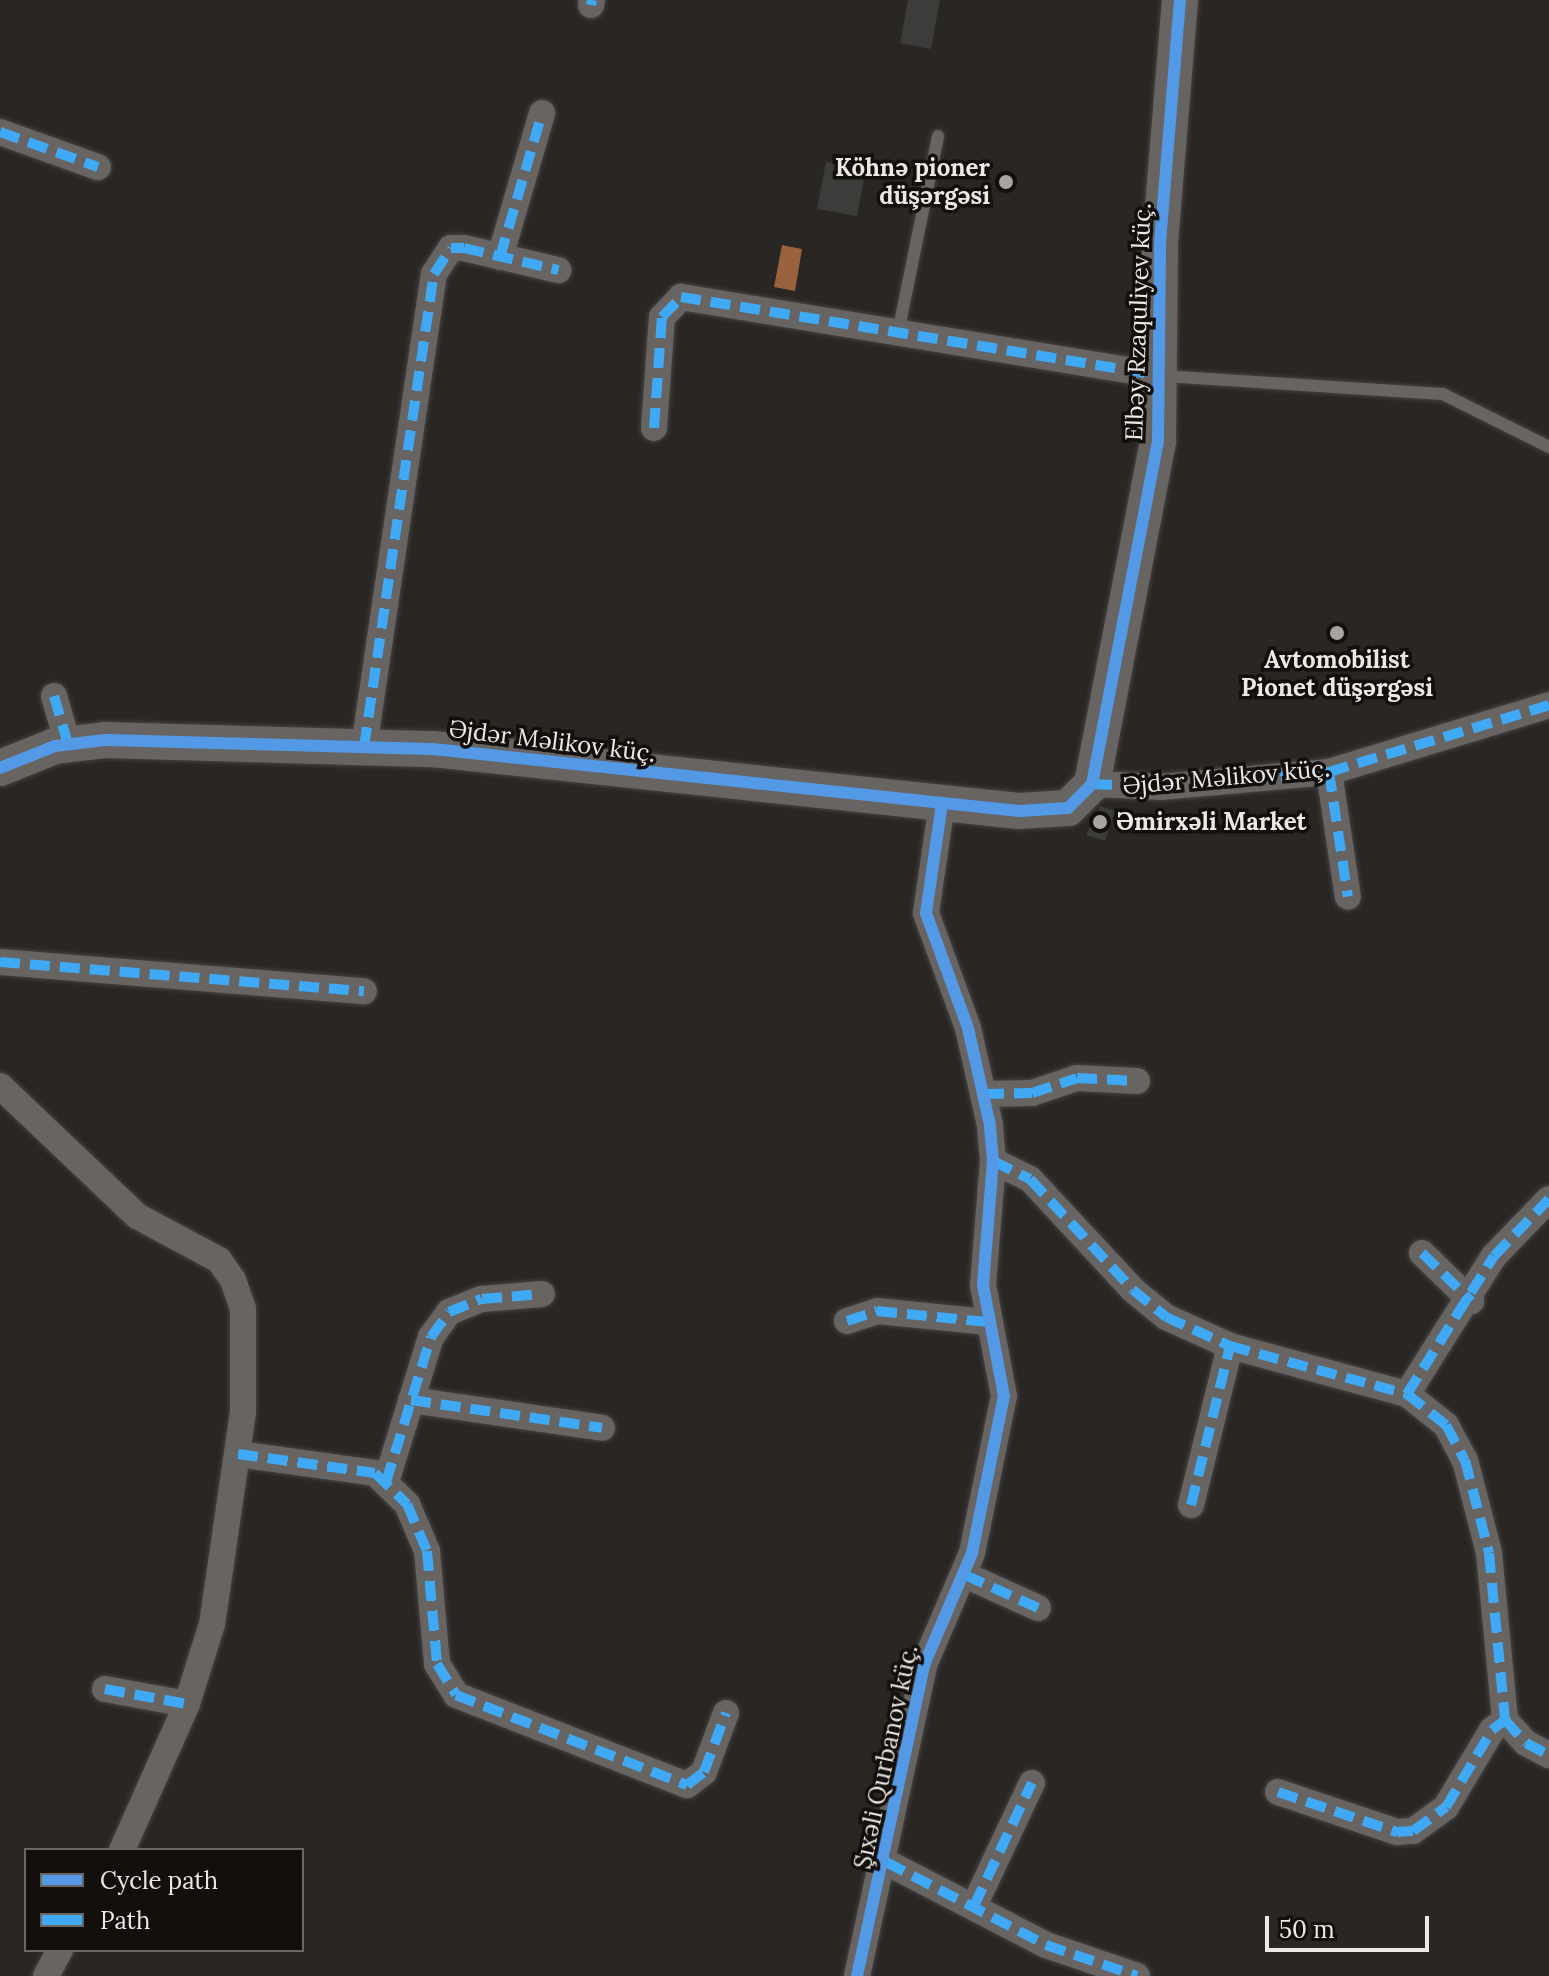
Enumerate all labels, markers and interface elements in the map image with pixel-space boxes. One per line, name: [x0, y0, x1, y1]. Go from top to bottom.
place label: Köhnə pioner düşərgəsi: [835, 154, 990, 210]
marker: Köhnə pioner düşərgəsi: [997, 173, 1015, 191]
street label: Elbəy Rzaquliyev küç.: [1119, 203, 1157, 441]
marker: Avtomobilist Pionet düşərgəsi: [1328, 624, 1346, 642]
place label: Avtomobilist Pionet düşərgəsi: [1241, 646, 1433, 702]
street label: Əjdər Məlikov küç.: [447, 714, 657, 768]
street label: Əjdər Məlikov küç.: [1121, 754, 1331, 800]
place label: Əmirxəli Market: [1116, 808, 1307, 836]
marker: Əmirxəli Market: [1091, 813, 1109, 831]
street label: Şıxəli Qurbanov küç.: [848, 1642, 924, 1872]
legend: [24, 1848, 304, 1952]
text: Cycle path: [100, 1865, 218, 1896]
scale bar: [1269, 1900, 1433, 1950]
text: Path: [100, 1905, 150, 1936]
text: 50 m: [1279, 1914, 1335, 1945]

